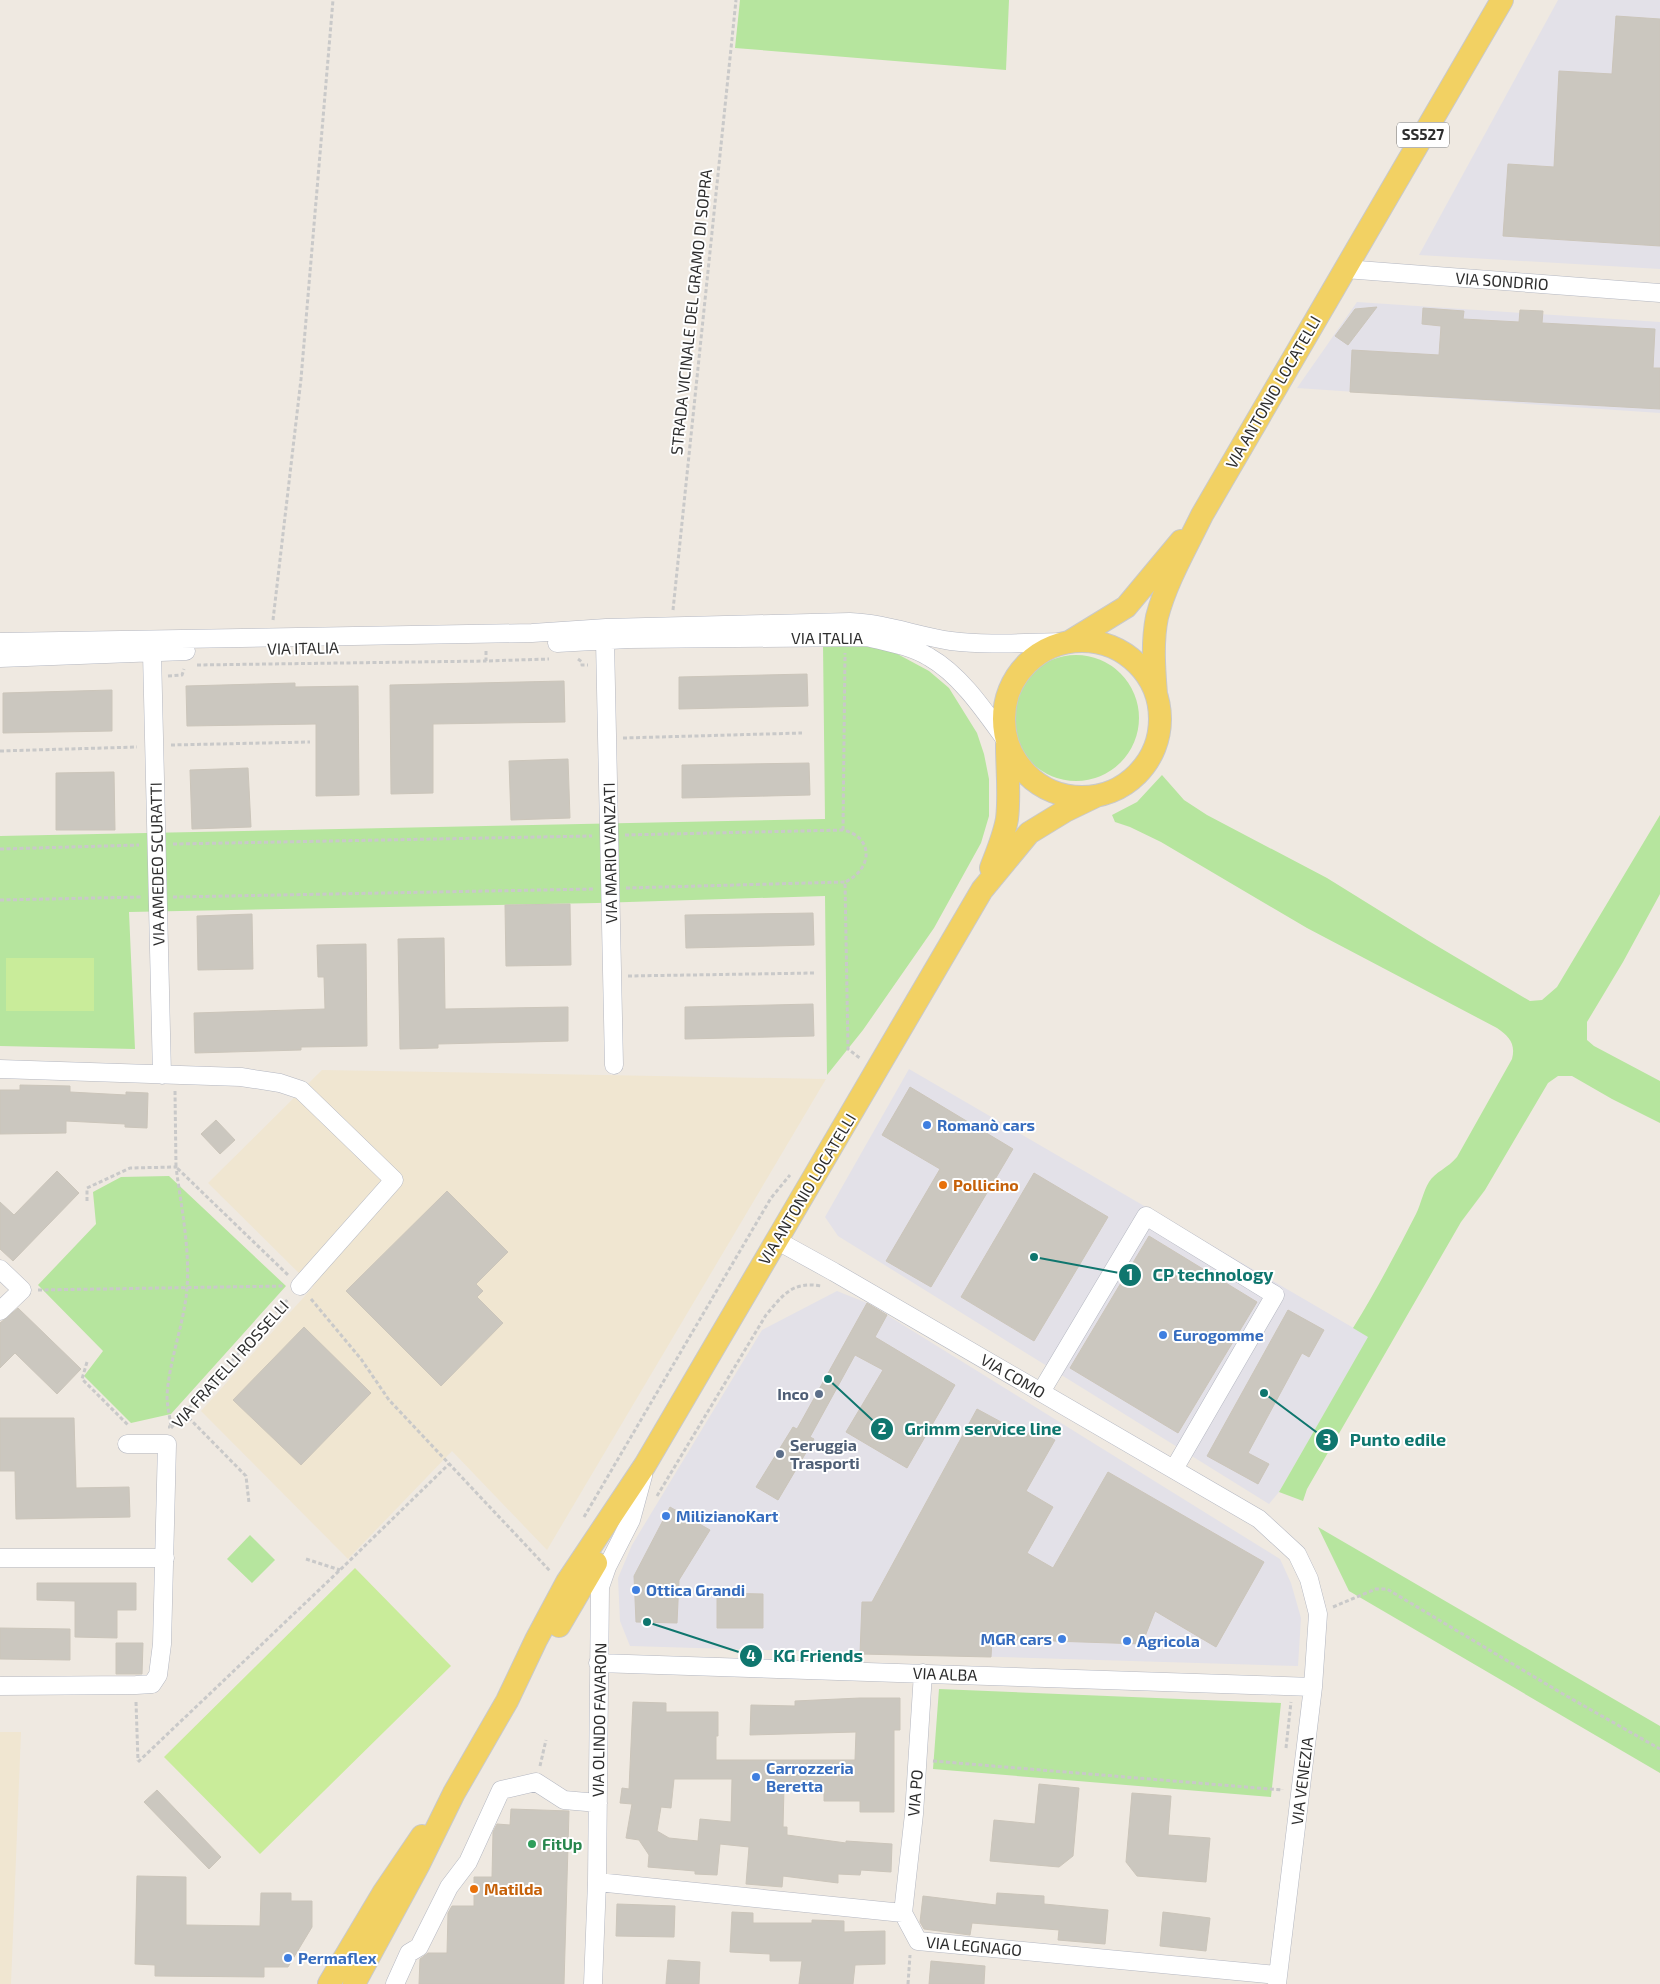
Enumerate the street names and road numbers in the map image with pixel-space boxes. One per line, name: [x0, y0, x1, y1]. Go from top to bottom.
road number: SS527: [1397, 122, 1449, 148]
street label: STRADA VICINALE DEL GRAMO DI SOPRA: [666, 168, 715, 456]
street label: VIA SONDRIO: [1455, 268, 1549, 293]
street label: VIA ANTONIO LOCATELLI: [1221, 312, 1324, 471]
street label: VIA ITALIA: [791, 628, 863, 647]
street label: VIA ITALIA: [267, 637, 339, 658]
street label: VIA AMEDEO SCURATTI: [146, 782, 167, 946]
street label: VIA MARIO VANZATI: [599, 782, 620, 924]
street label: VIA ANTONIO LOCATELLI: [754, 1110, 859, 1268]
street label: VIA FRATELLI ROSSELLI: [167, 1296, 292, 1431]
street label: VIA COMO: [978, 1349, 1049, 1402]
street label: VIA OLINDO FAVARON: [588, 1643, 609, 1797]
street label: VIA ALBA: [912, 1663, 978, 1684]
street label: VIA VENEZIA: [1287, 1736, 1316, 1826]
street label: VIA PO: [903, 1769, 926, 1817]
street label: VIA LEGNAGO: [925, 1932, 1023, 1959]

